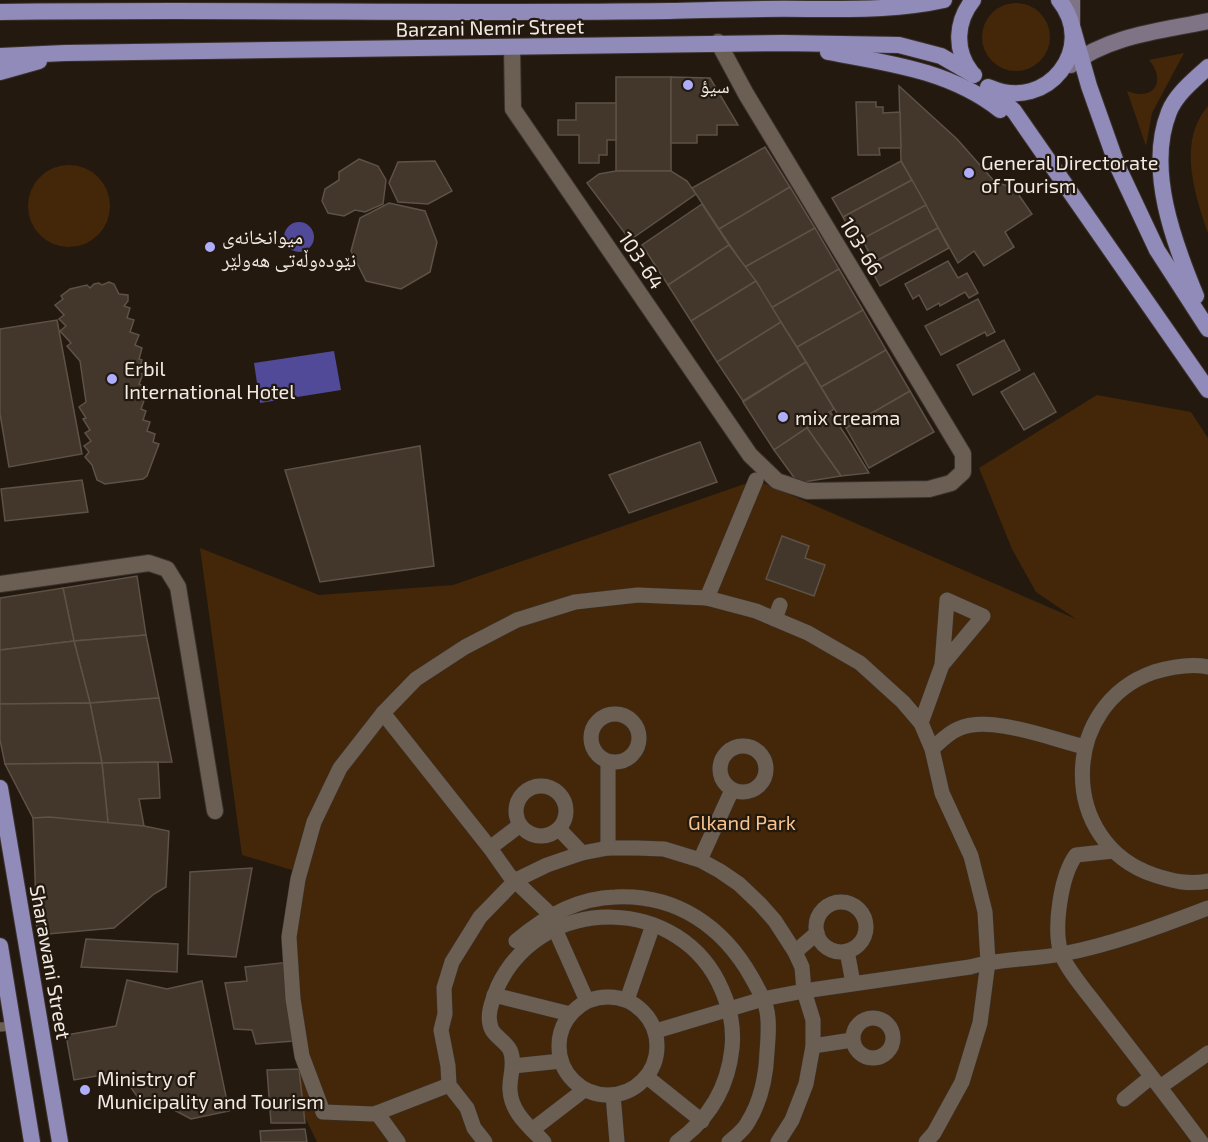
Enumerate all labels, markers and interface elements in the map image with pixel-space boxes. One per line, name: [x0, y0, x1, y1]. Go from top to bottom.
street label: Barzani Nemir Street: [396, 13, 585, 41]
place label: سيؤ: [700, 73, 730, 97]
marker: سيؤ: [681, 78, 695, 92]
place label: General Directorate of Tourism: [981, 150, 1158, 197]
marker: General Directorate of Tourism: [962, 166, 976, 180]
street label: 103-66: [835, 213, 889, 279]
place label: میوانخانەی نێودەوڵەتی هەولێر: [221, 224, 356, 272]
street label: 103-64: [614, 227, 670, 293]
marker: میوانخانەی نێودەوڵەتی هەولێر: [203, 240, 217, 254]
place label: Erbil International Hotel: [124, 356, 295, 403]
marker: Erbil International Hotel: [105, 372, 119, 386]
place label: mix creama: [795, 405, 900, 429]
marker: mix creama: [776, 410, 790, 424]
park label: Glkand Park: [688, 810, 796, 834]
street label: Sharawani Street: [26, 883, 77, 1042]
place label: Ministry of Municipality and Tourism: [97, 1066, 324, 1113]
marker: Ministry of Municipality and Tourism: [78, 1083, 92, 1097]

